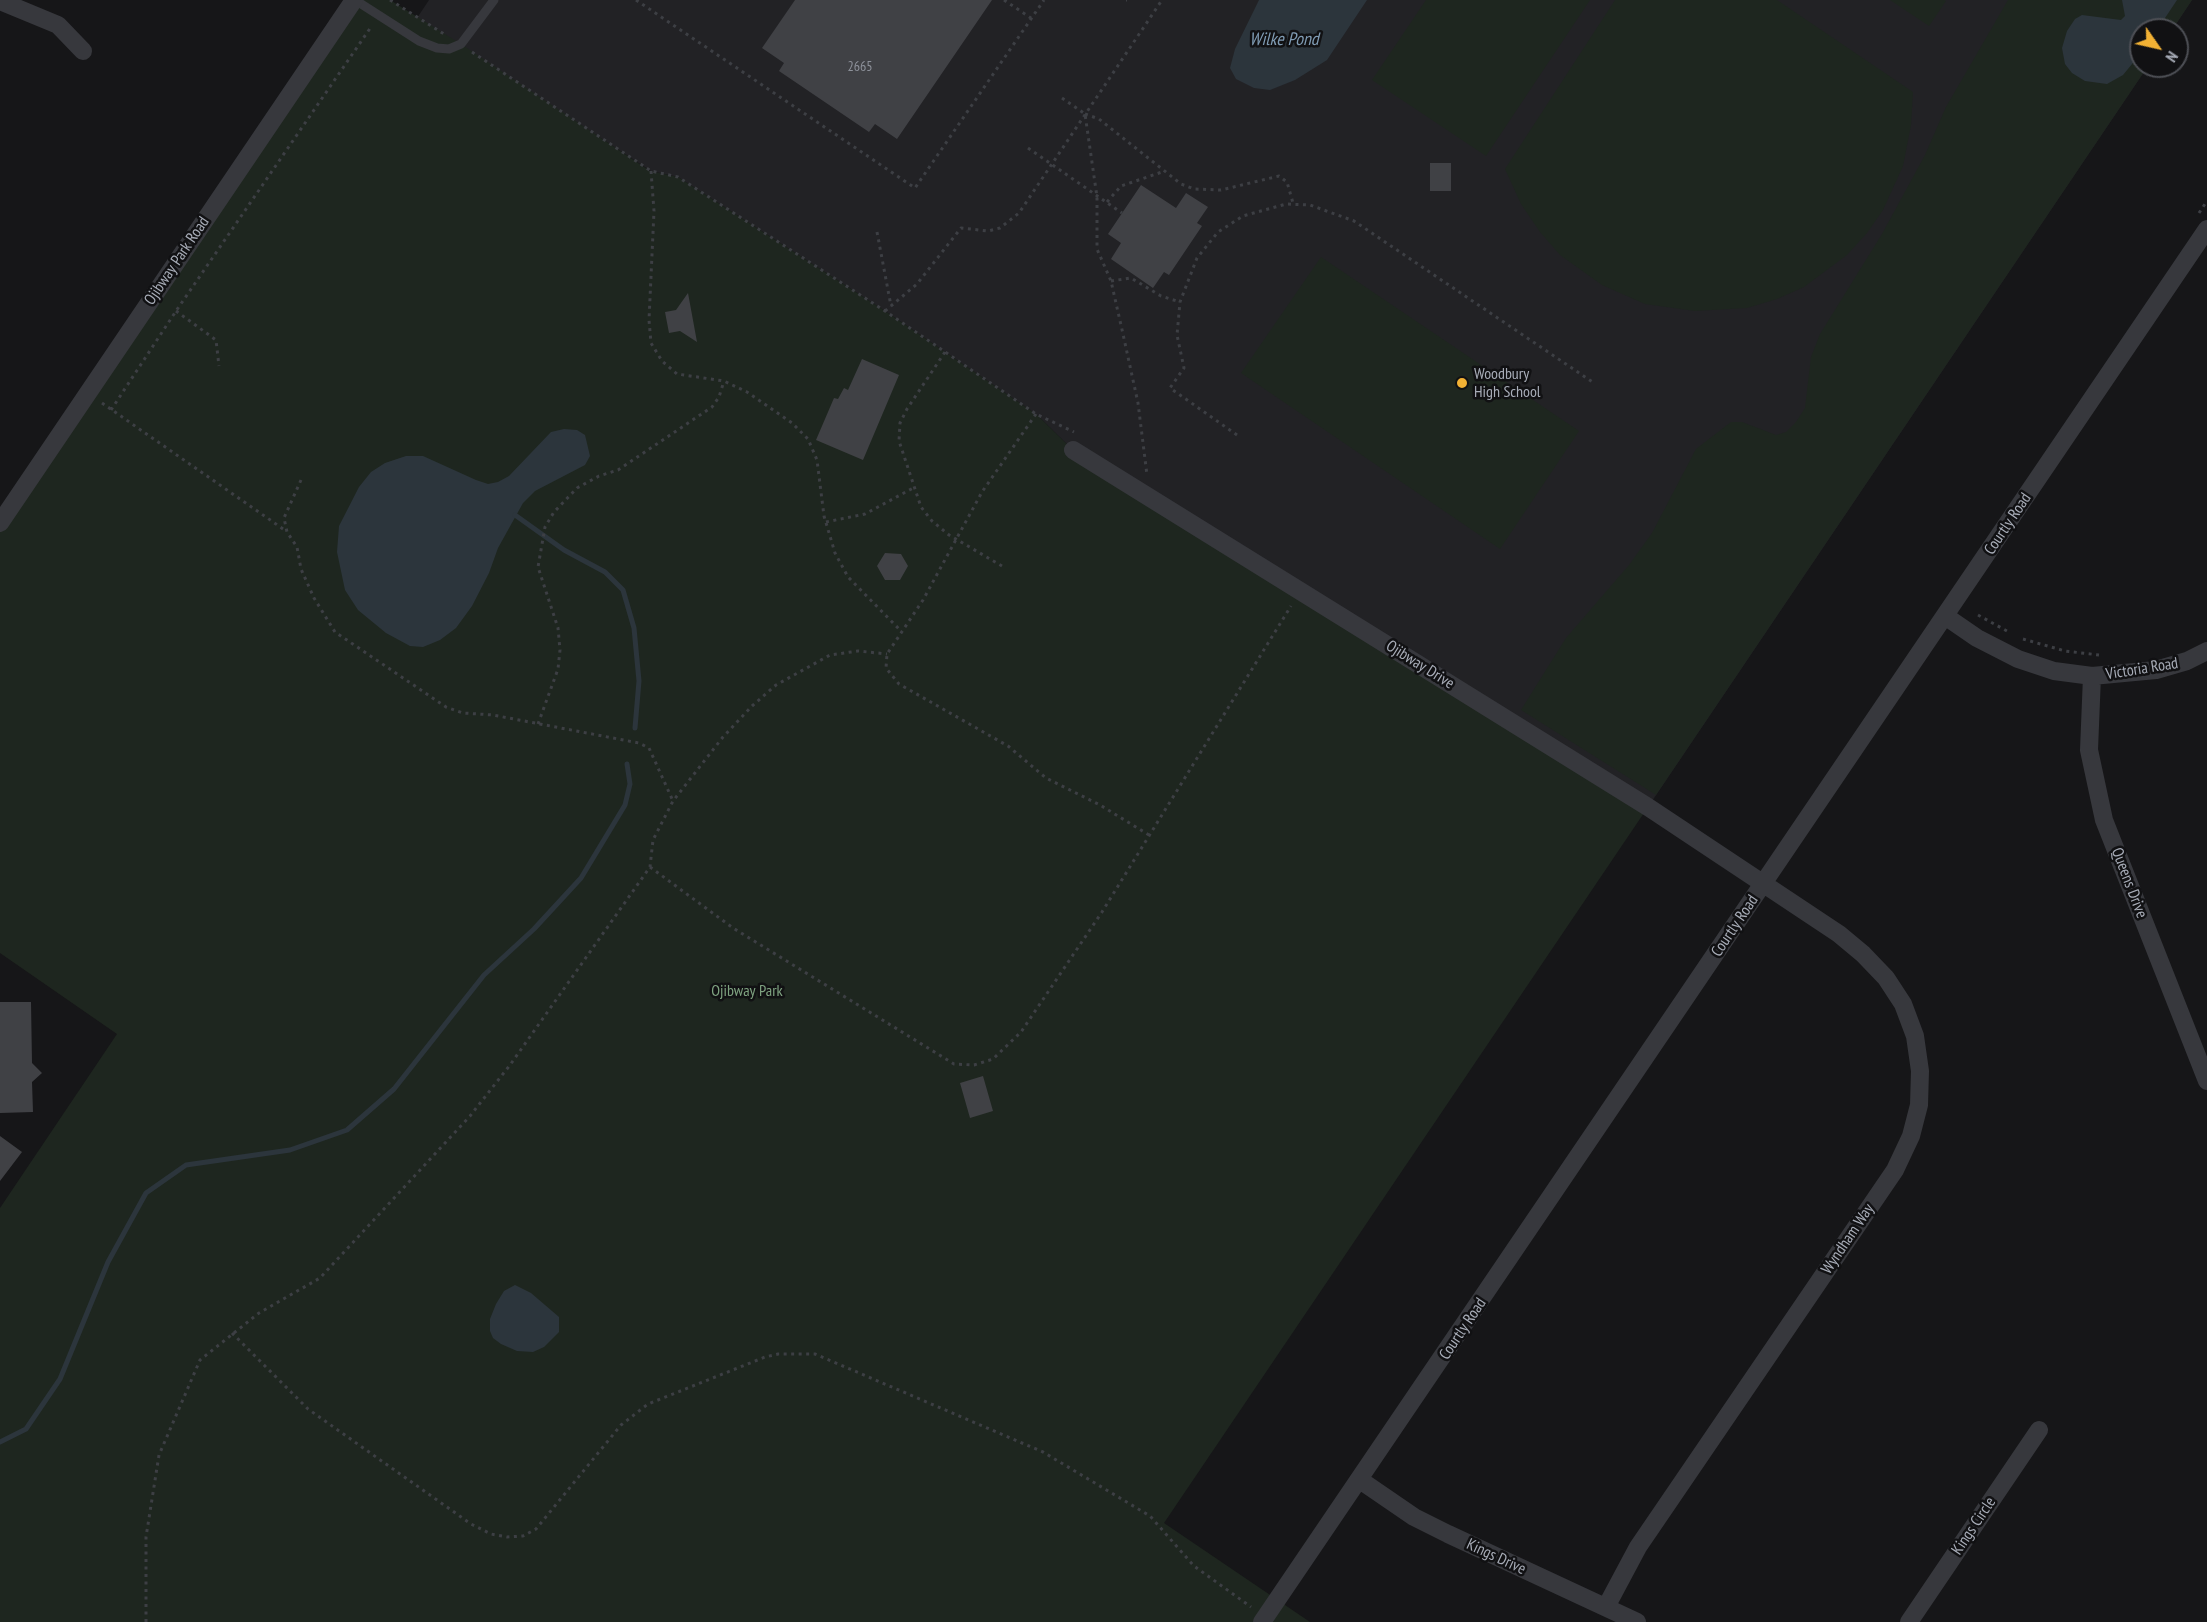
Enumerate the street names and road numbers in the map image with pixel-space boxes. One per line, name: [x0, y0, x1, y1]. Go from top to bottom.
street label: Ojibway Park Road: [140, 213, 214, 309]
street label: Courtly Road: [1980, 489, 2036, 559]
street label: Ojibway Drive: [1382, 637, 1458, 693]
street label: Victoria Road: [2105, 654, 2179, 684]
street label: Queens Drive: [2107, 845, 2151, 921]
street label: Courtly Road: [1707, 891, 1763, 961]
street label: Wyndham Way: [1818, 1200, 1878, 1278]
street label: Courtly Road: [1435, 1294, 1491, 1364]
street label: Kings Circle: [1948, 1494, 2000, 1558]
street label: Kings Drive: [1463, 1535, 1529, 1579]

